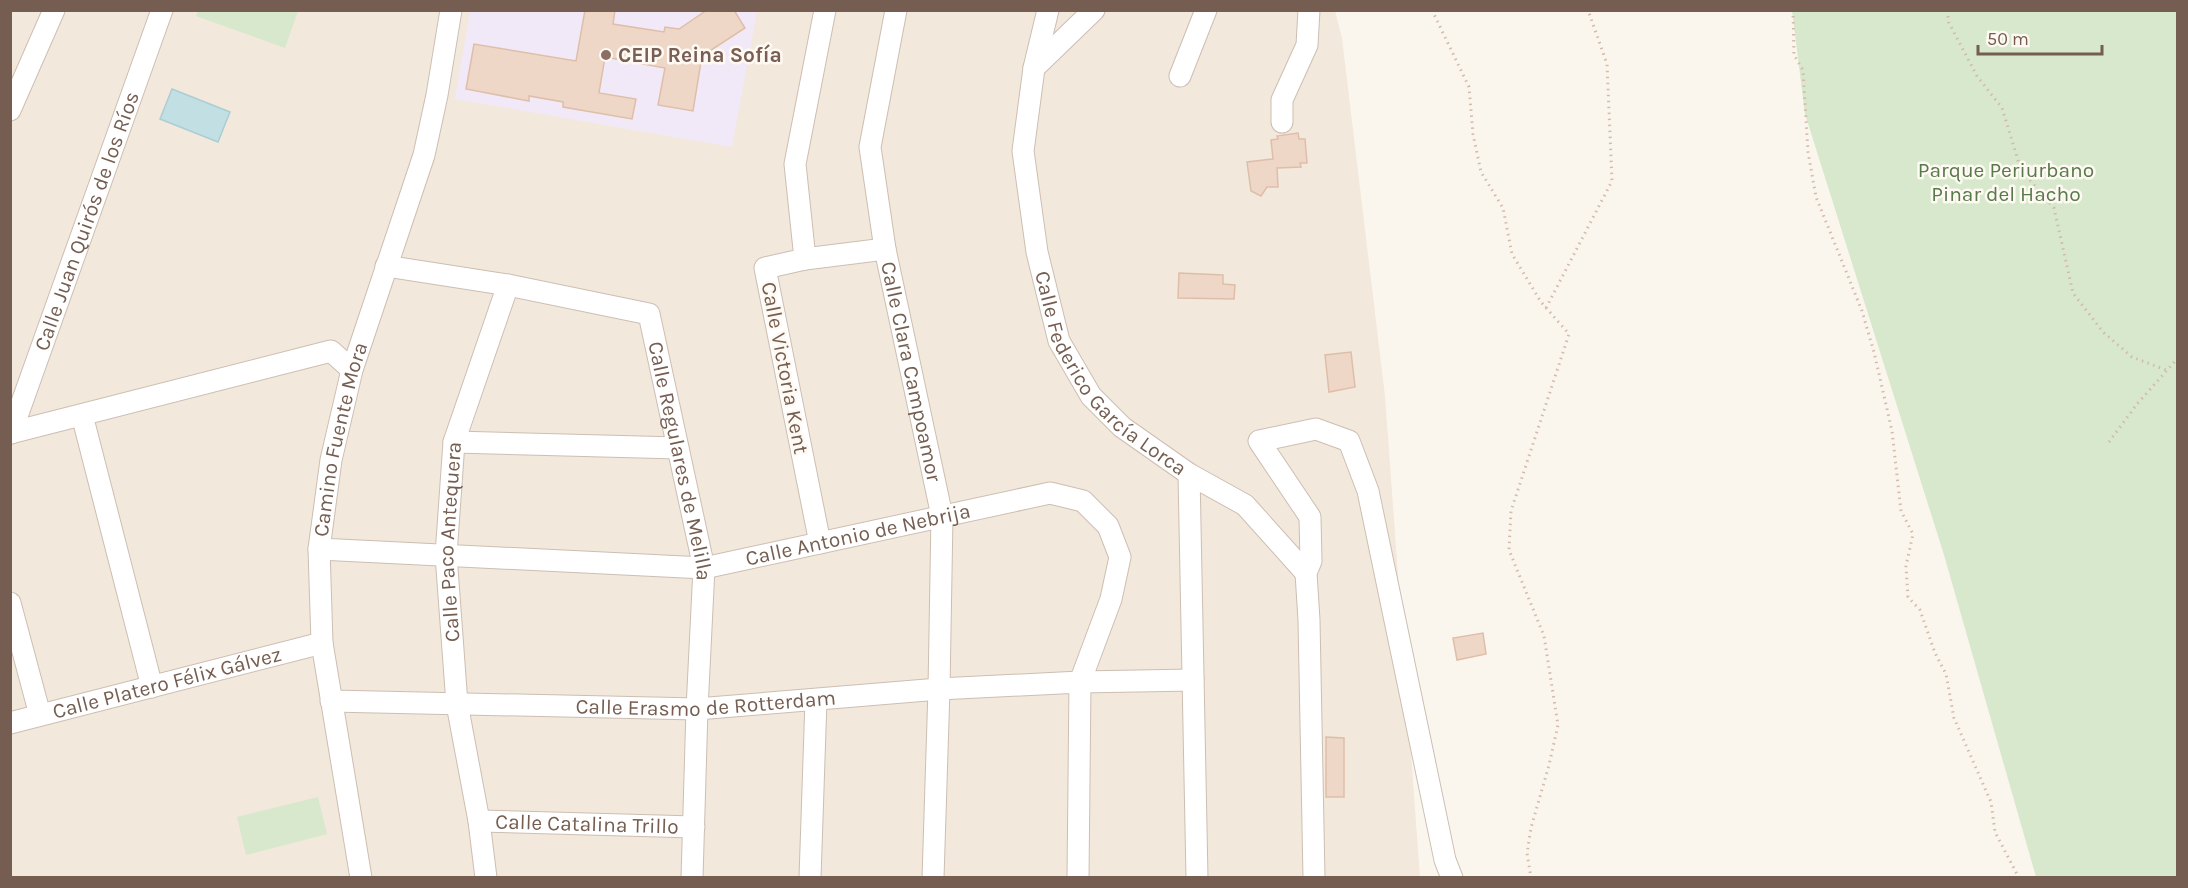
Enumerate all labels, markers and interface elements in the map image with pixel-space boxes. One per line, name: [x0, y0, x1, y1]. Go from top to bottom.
scale bar: [1978, 18, 2102, 56]
text: 50 m: [1987, 28, 2029, 50]
place label: CEIP Reina Sofía: [618, 43, 782, 67]
marker: CEIP Reina Sofía: [599, 48, 613, 62]
street label: Calle Juan Quirós de los Ríos: [29, 88, 144, 354]
park label: Parque Periurbano Pinar del Hacho: [1918, 158, 2094, 206]
street label: Calle Clara Campoamor: [876, 259, 946, 484]
street label: Calle Federico García Lorca: [1030, 269, 1191, 481]
street label: Calle Victoria Kent: [757, 280, 813, 456]
street label: Camino Fuente Mora: [309, 339, 372, 538]
street label: Calle Regulares de Melilla: [643, 339, 716, 582]
street label: Calle Paco Antequera: [434, 441, 466, 643]
street label: Calle Antonio de Nebrija: [743, 499, 973, 571]
street label: Calle Platero Félix Gálvez: [50, 642, 284, 724]
street label: Calle Erasmo de Rotterdam: [575, 686, 837, 721]
street label: Calle Catalina Trillo: [495, 809, 679, 839]

